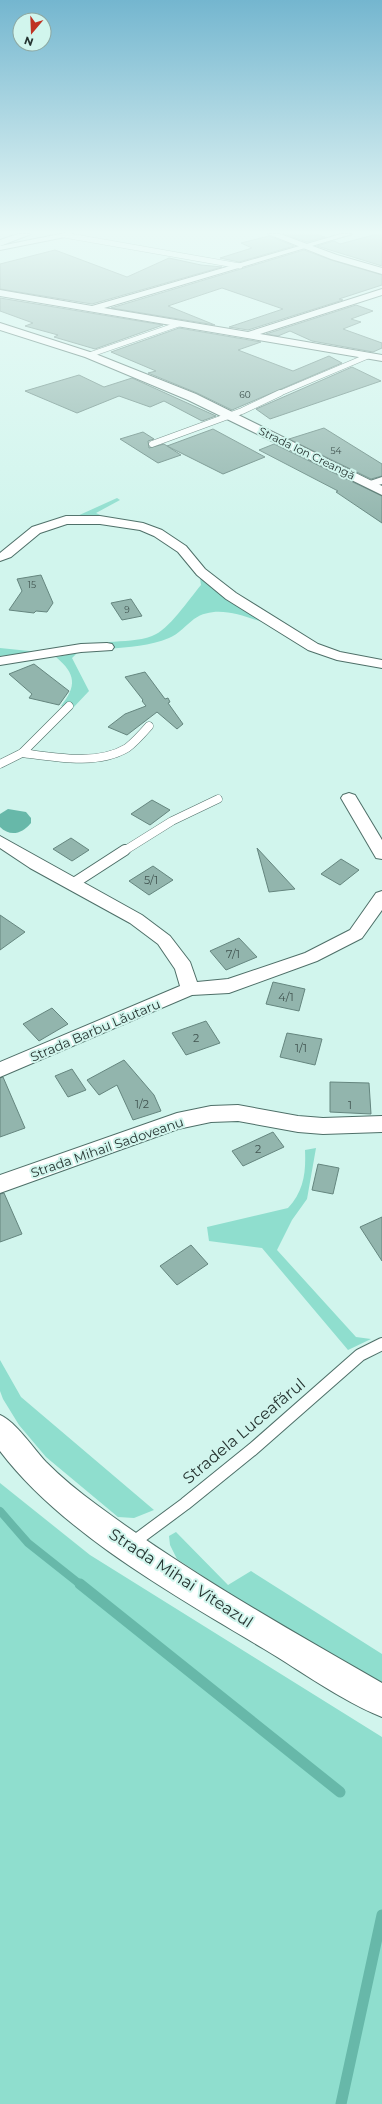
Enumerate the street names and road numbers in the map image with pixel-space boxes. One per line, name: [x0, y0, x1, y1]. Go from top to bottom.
street label: Strada Ion Creangă: [256, 424, 358, 482]
street label: Strada Barbu Lăutaru: [28, 995, 162, 1065]
street label: Strada Mihail Sadoveanu: [29, 1113, 185, 1181]
street label: Stradela Luceafărul: [179, 1374, 309, 1488]
street label: Strada Mihai Viteazul: [106, 1524, 256, 1632]

